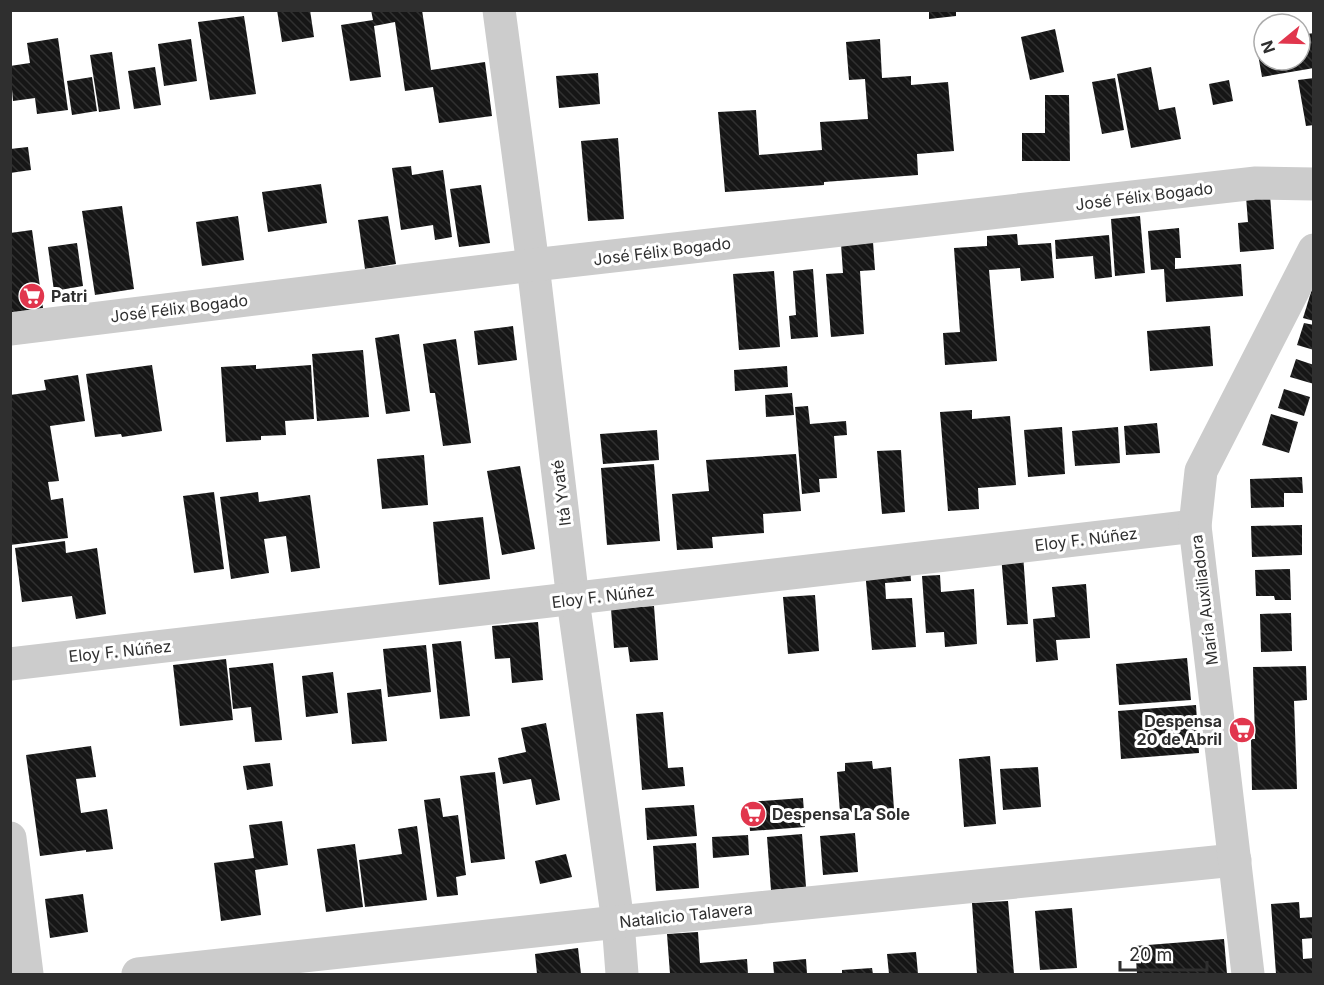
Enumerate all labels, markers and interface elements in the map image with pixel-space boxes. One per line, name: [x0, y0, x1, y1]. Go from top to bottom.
north arrow: [1252, 12, 1312, 72]
text: N: [1256, 38, 1279, 56]
street label: José Félix Bogado: [1074, 178, 1214, 214]
street label: José Félix Bogado: [592, 233, 732, 269]
supermarket icon: Patri: [17, 281, 47, 311]
place label: Patri: [51, 286, 87, 306]
street label: José Félix Bogado: [109, 290, 249, 326]
street label: Itá Yvaté: [547, 459, 575, 527]
street label: Eloy F. Núñez: [1034, 523, 1138, 555]
street label: María Auxiliadora: [1186, 534, 1222, 666]
street label: Eloy F. Núñez: [551, 580, 655, 612]
street label: Eloy F. Núñez: [68, 636, 172, 666]
place label: Despensa 20 de Abril: [1137, 711, 1222, 749]
supermarket icon: Despensa 20 de Abril: [1227, 715, 1257, 745]
supermarket icon: Despensa La Sole: [738, 799, 768, 829]
place label: Despensa La Sole: [772, 804, 910, 824]
street label: Natalicio Talavera: [618, 898, 754, 932]
scale bar: [1120, 934, 1207, 972]
text: 20 m: [1129, 944, 1172, 965]

